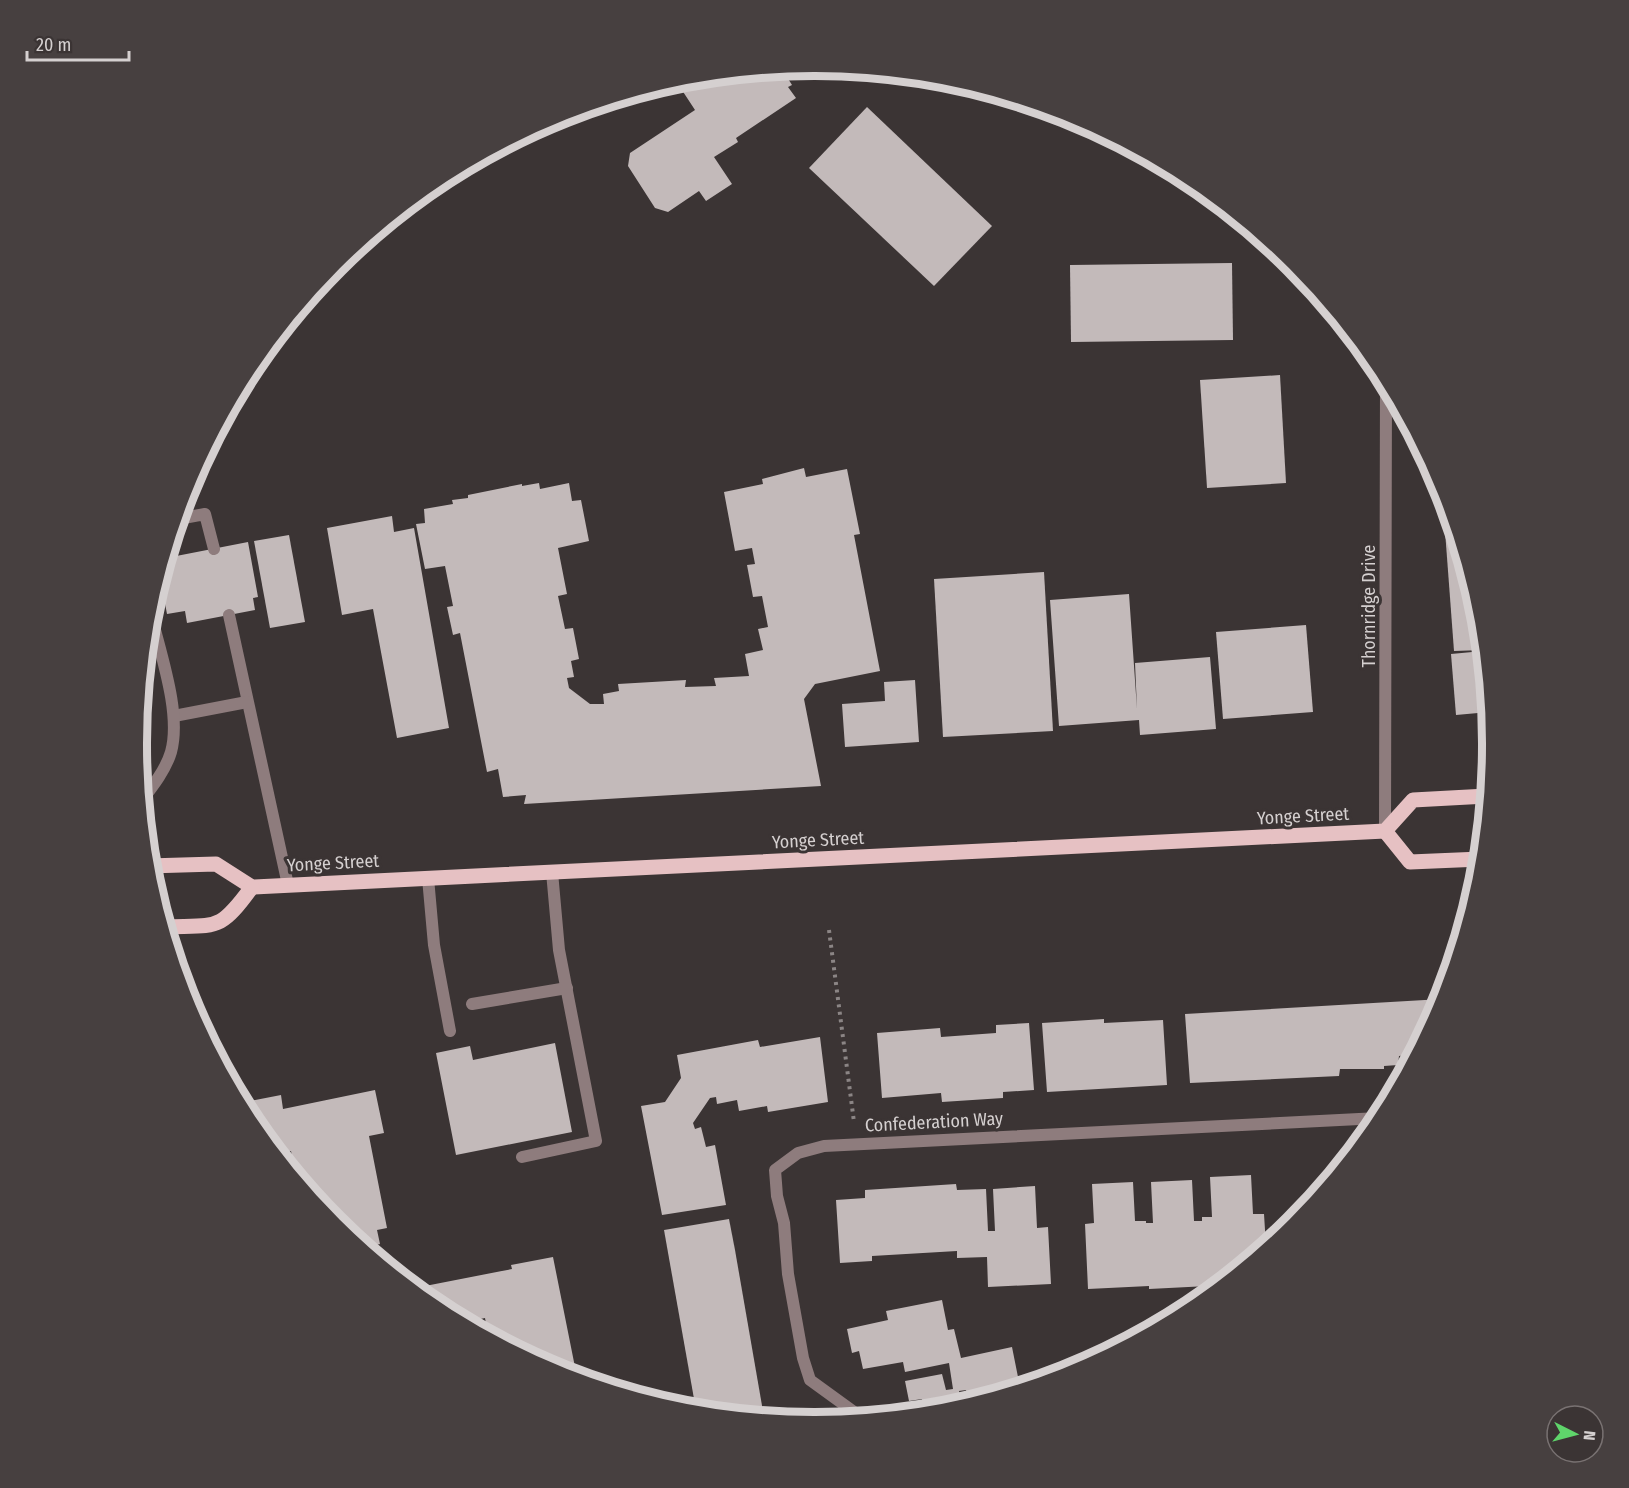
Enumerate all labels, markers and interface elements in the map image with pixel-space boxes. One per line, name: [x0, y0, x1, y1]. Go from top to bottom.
scale bar: [27, 24, 129, 62]
text: 20 m: [36, 34, 71, 56]
street label: Thornridge Drive: [1358, 544, 1380, 667]
street label: Yonge Street: [1256, 803, 1350, 829]
street label: Yonge Street: [771, 827, 865, 853]
street label: Yonge Street: [286, 850, 380, 876]
street label: Confederation Way: [864, 1107, 1004, 1137]
north arrow: [1545, 1404, 1605, 1464]
text: N: [1579, 1430, 1599, 1441]

